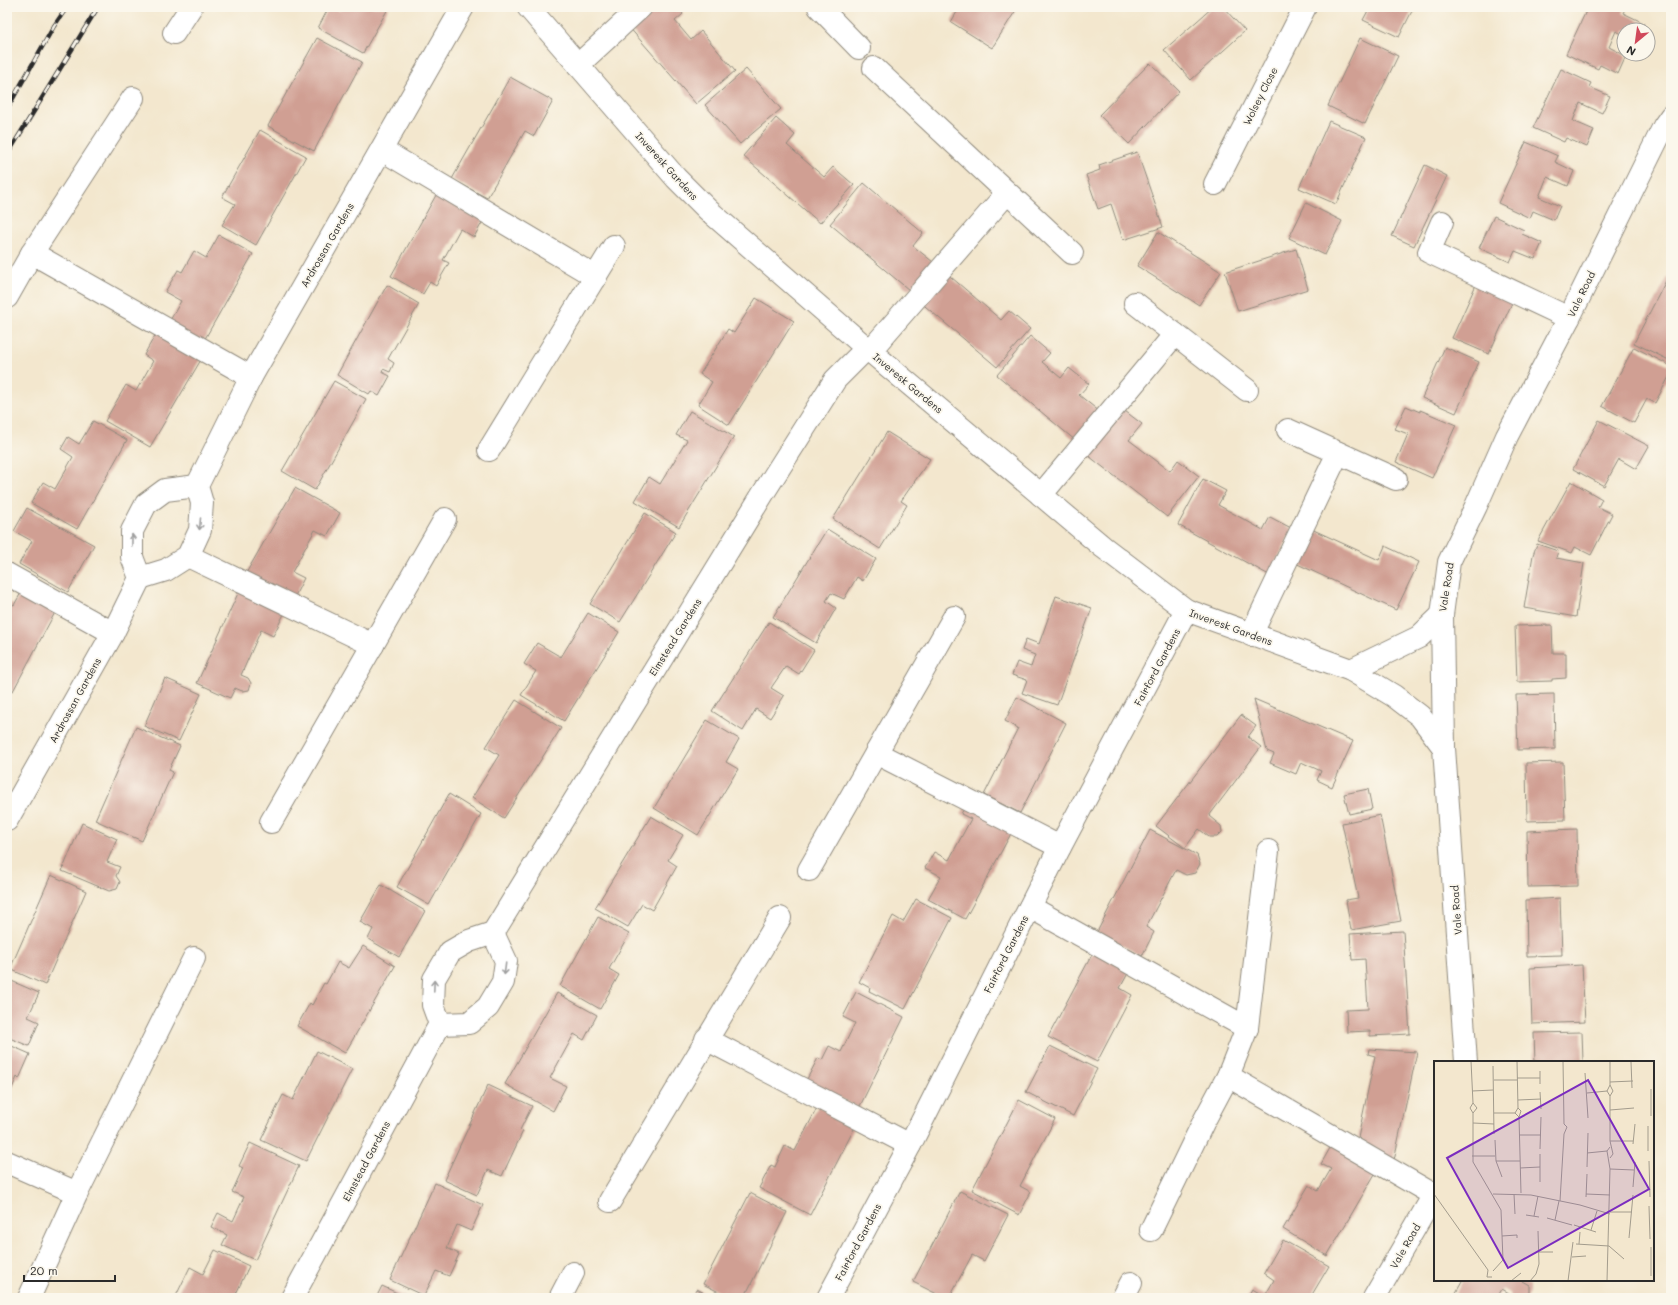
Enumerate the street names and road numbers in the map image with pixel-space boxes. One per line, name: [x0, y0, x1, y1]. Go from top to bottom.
street label: Wolsey Close: [1239, 65, 1281, 127]
street label: Inveresk Gardens: [632, 129, 702, 203]
street label: Ardrossan Gardens: [297, 200, 357, 290]
street label: Vale Road: [1564, 269, 1598, 319]
street label: Inveresk Gardens: [870, 349, 946, 417]
street label: Vale Road: [1435, 561, 1457, 613]
street label: Elmstead Gardens: [645, 595, 705, 678]
street label: Inveresk Gardens: [1187, 605, 1275, 649]
street label: Fairford Gardens: [1131, 626, 1183, 708]
street label: Ardrossan Gardens: [46, 655, 104, 745]
street label: Vale Road: [1447, 885, 1465, 935]
street label: Fairford Gardens: [980, 912, 1032, 995]
street label: Elmstead Gardens: [339, 1118, 393, 1204]
street label: Fairford Gardens: [832, 1201, 884, 1283]
street label: Vale Road: [1387, 1221, 1423, 1271]

